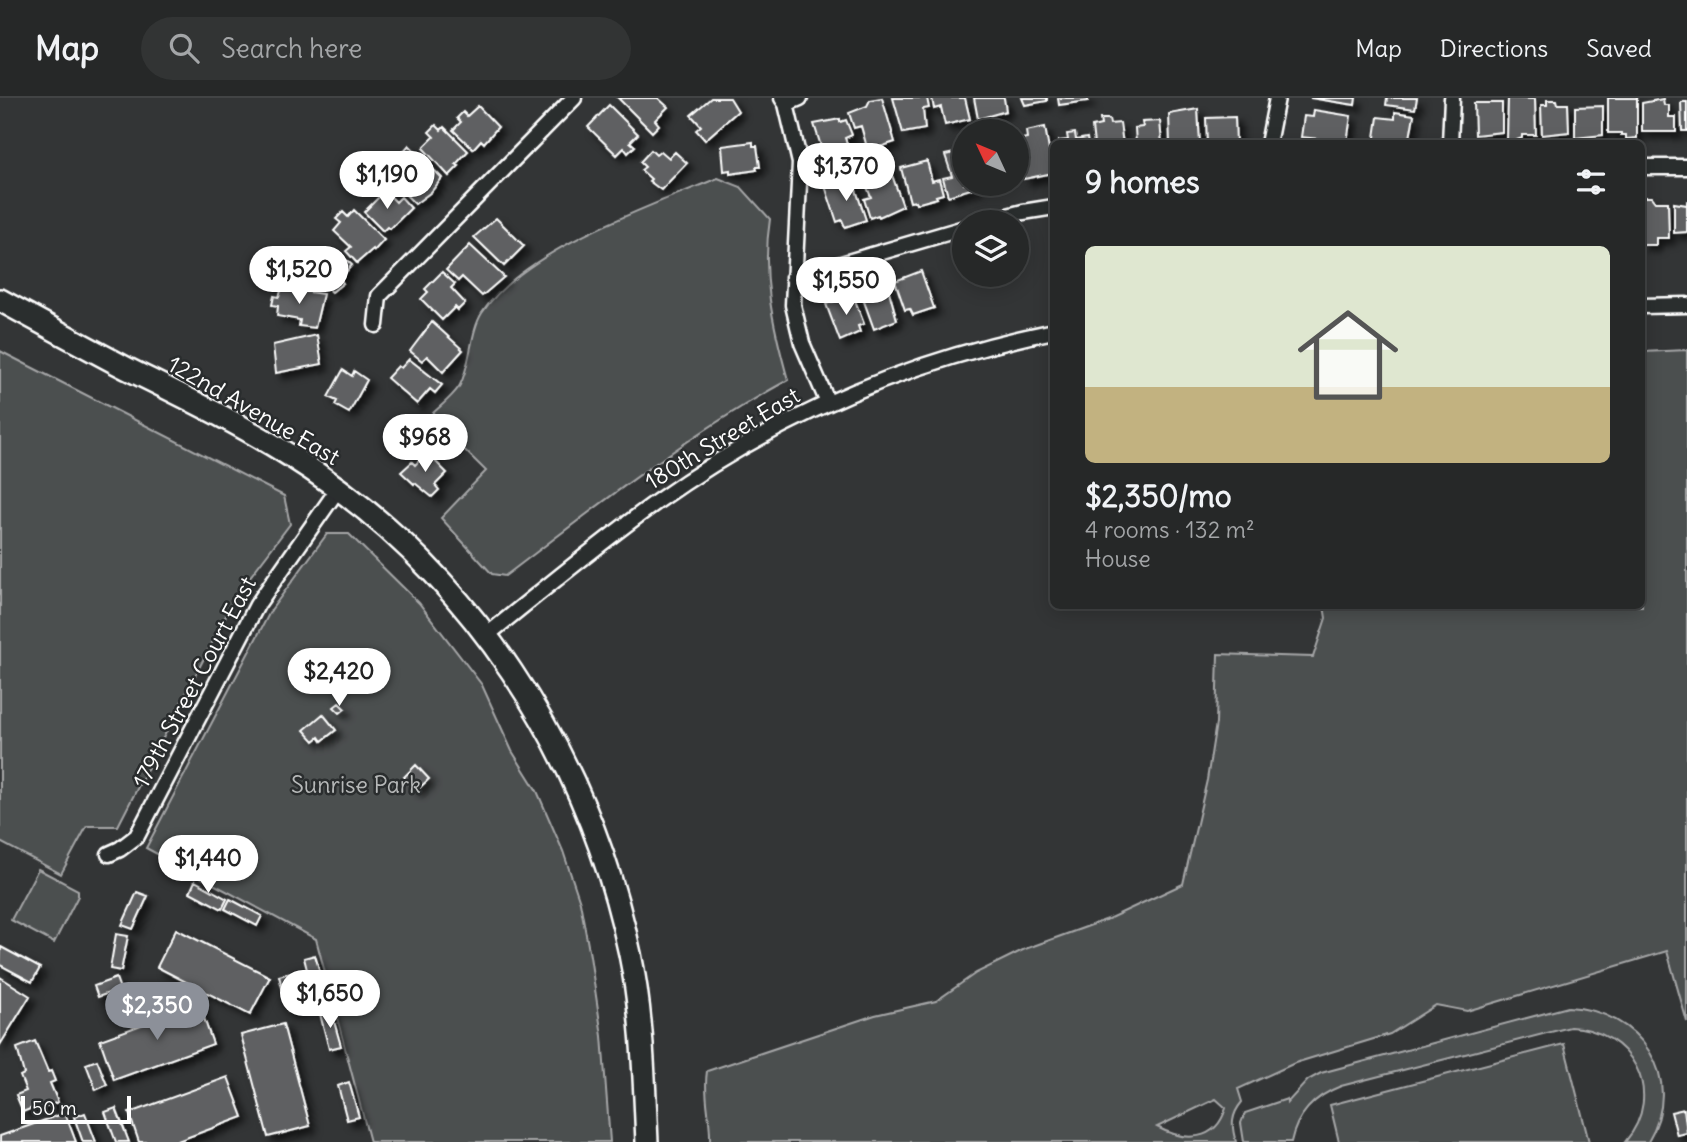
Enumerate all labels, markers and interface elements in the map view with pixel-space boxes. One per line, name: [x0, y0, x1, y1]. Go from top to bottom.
search box: [141, 17, 631, 80]
text: Map: [35, 27, 99, 69]
icon: search: [165, 29, 203, 67]
text: Search here: [221, 32, 362, 65]
text: Map: [1355, 33, 1402, 63]
text: Directions: [1440, 33, 1548, 63]
text: Saved: [1586, 33, 1652, 63]
north arrow: [952, 119, 1029, 196]
map controls: [952, 119, 1029, 287]
pin: $1,370: [789, 144, 903, 203]
text: $1,370: [813, 151, 879, 180]
pin: $1,190: [330, 152, 444, 211]
text: $1,190: [356, 159, 418, 188]
text: 9 homes: [1085, 163, 1200, 201]
icon: filters: [1572, 163, 1610, 201]
button: layers: [952, 210, 1029, 287]
pin: $1,520: [242, 246, 356, 306]
text: $1,520: [265, 254, 333, 283]
pin: $1,550: [789, 258, 903, 317]
text: $1,550: [812, 265, 880, 294]
icon: home: [1285, 292, 1411, 418]
street label: 122nd Avenue East: [163, 349, 345, 471]
street label: 180th Street East: [639, 380, 805, 496]
pin: $968: [384, 414, 466, 474]
text: $968: [399, 422, 451, 451]
text: $2,350/mo: [1085, 477, 1232, 515]
text: 4 rooms · 132 m²: [1085, 515, 1255, 544]
text: House: [1085, 544, 1151, 573]
street label: 179th Street Court East: [126, 571, 262, 793]
pin: $2,420: [282, 648, 396, 708]
text: $2,420: [304, 656, 374, 685]
park label: Sunrise Park: [291, 770, 421, 799]
pin: $1,440: [151, 836, 265, 895]
text: $1,440: [174, 843, 242, 872]
pin: $1,650: [273, 970, 387, 1030]
text: $1,650: [296, 978, 364, 1007]
pin: $2,350: [100, 982, 214, 1042]
text: $2,350: [121, 990, 193, 1019]
scale bar: [21, 1093, 131, 1125]
text: 50 m: [32, 1096, 77, 1120]

